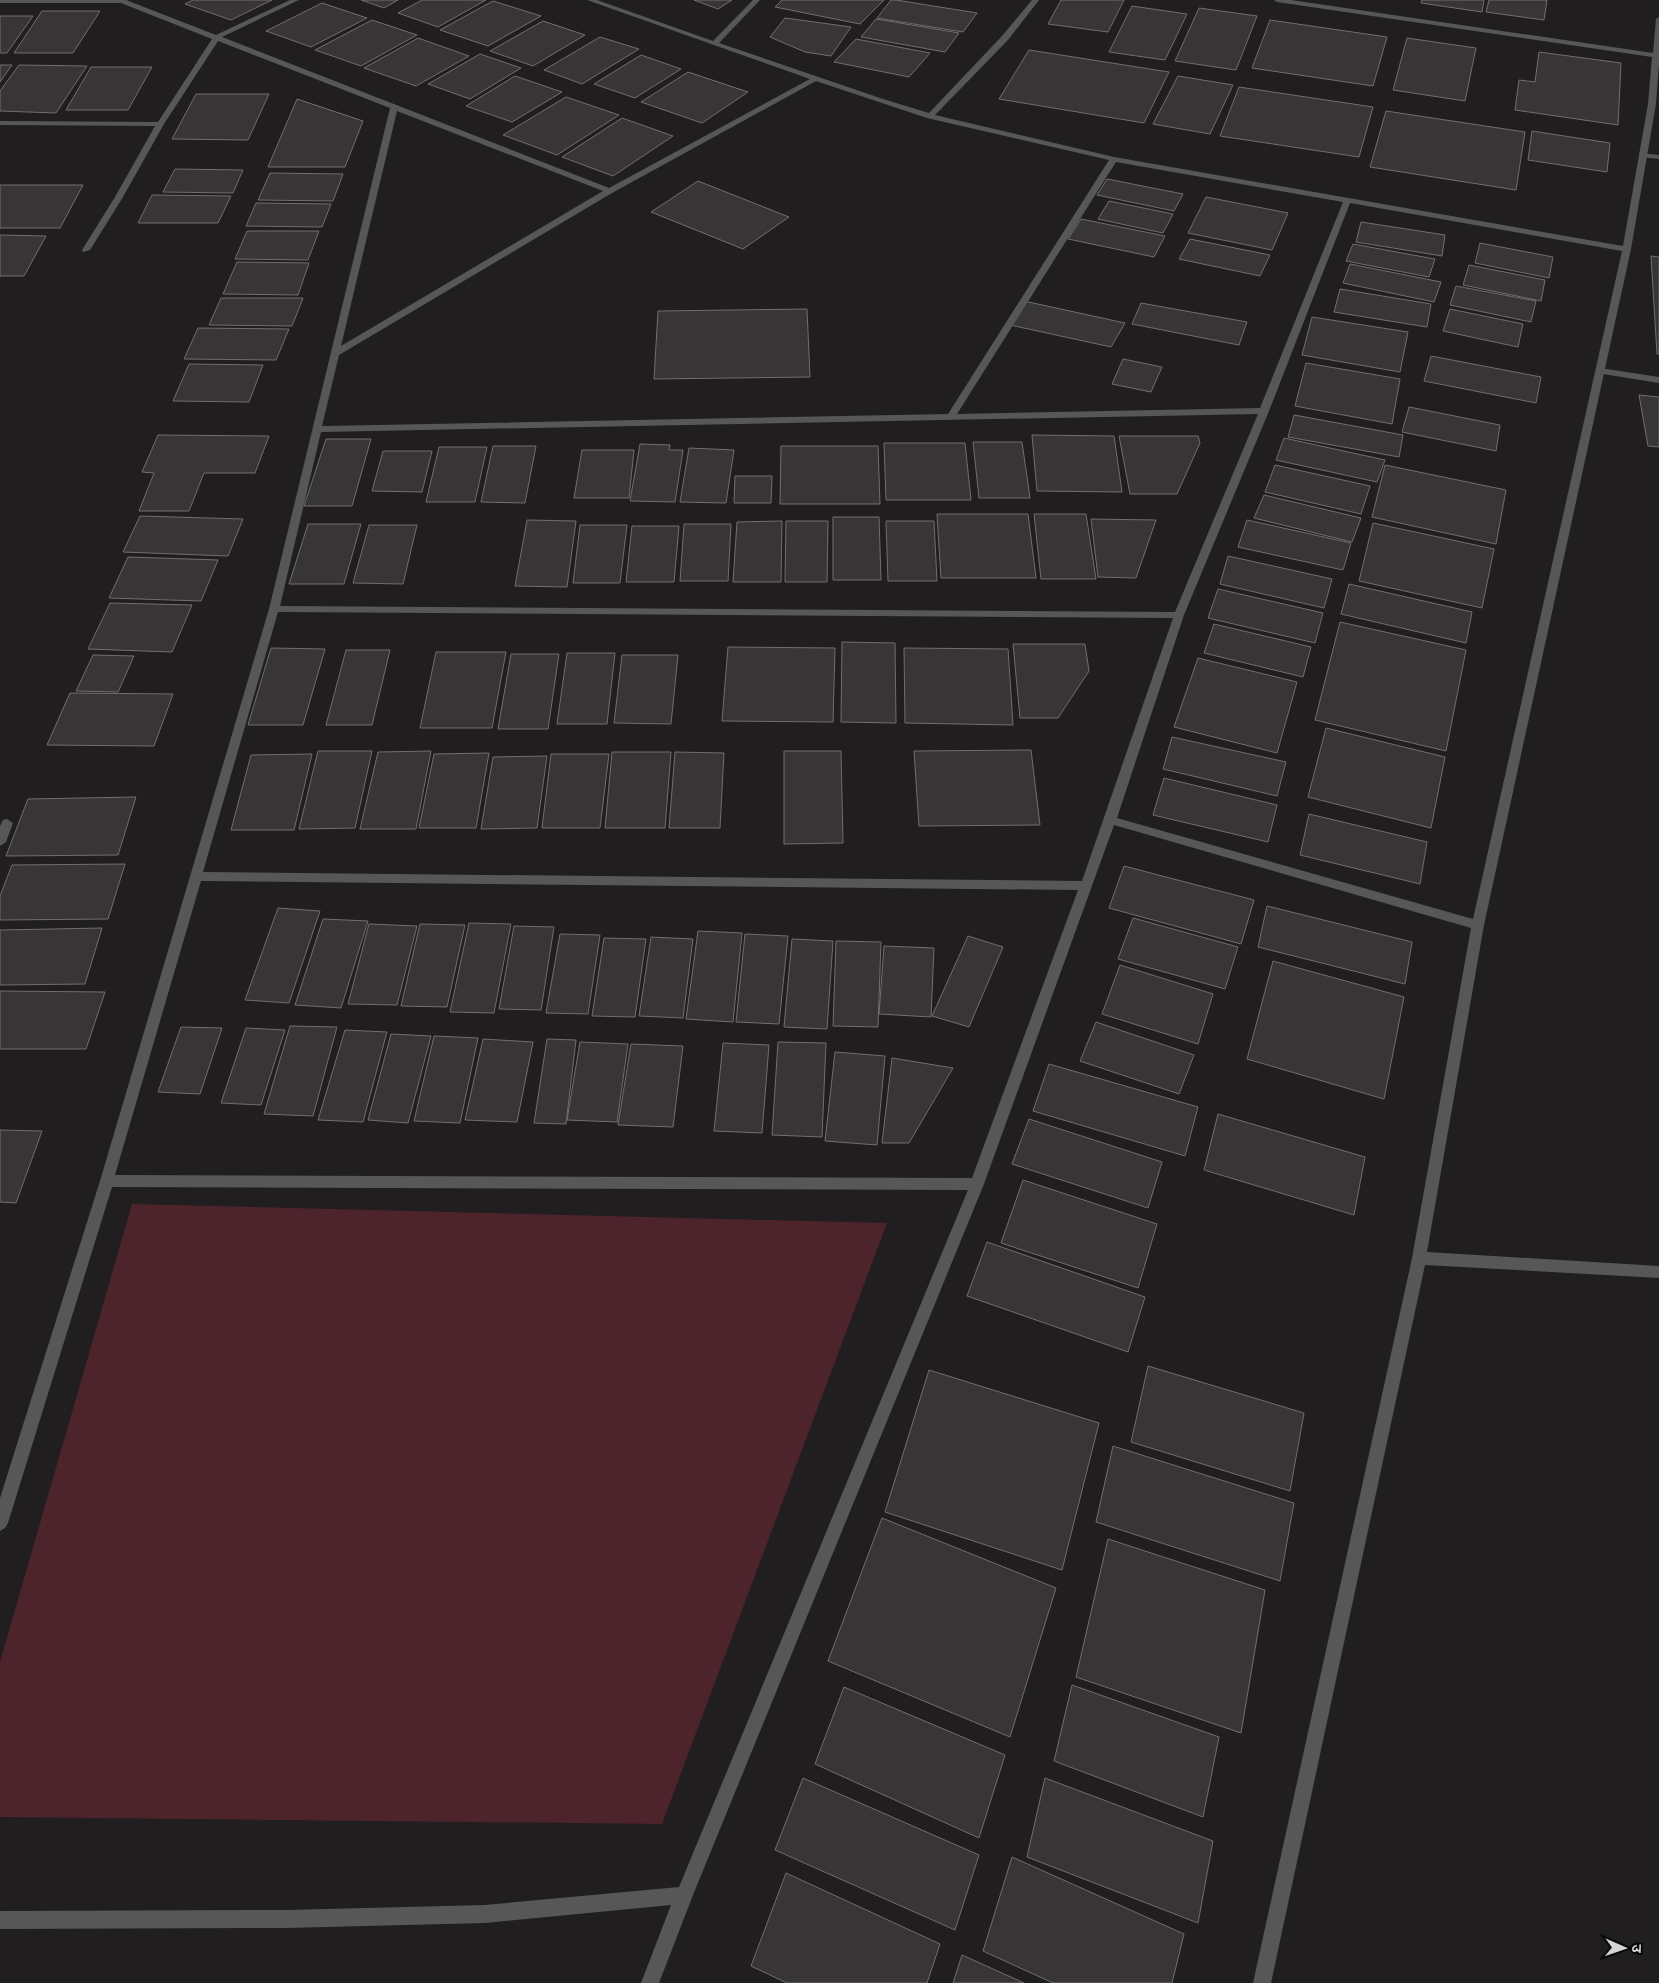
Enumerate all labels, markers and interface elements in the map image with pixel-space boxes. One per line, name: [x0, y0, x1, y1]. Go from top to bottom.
north arrow: [1599, 1923, 1649, 1973]
text: उ: [1628, 1944, 1645, 1954]

